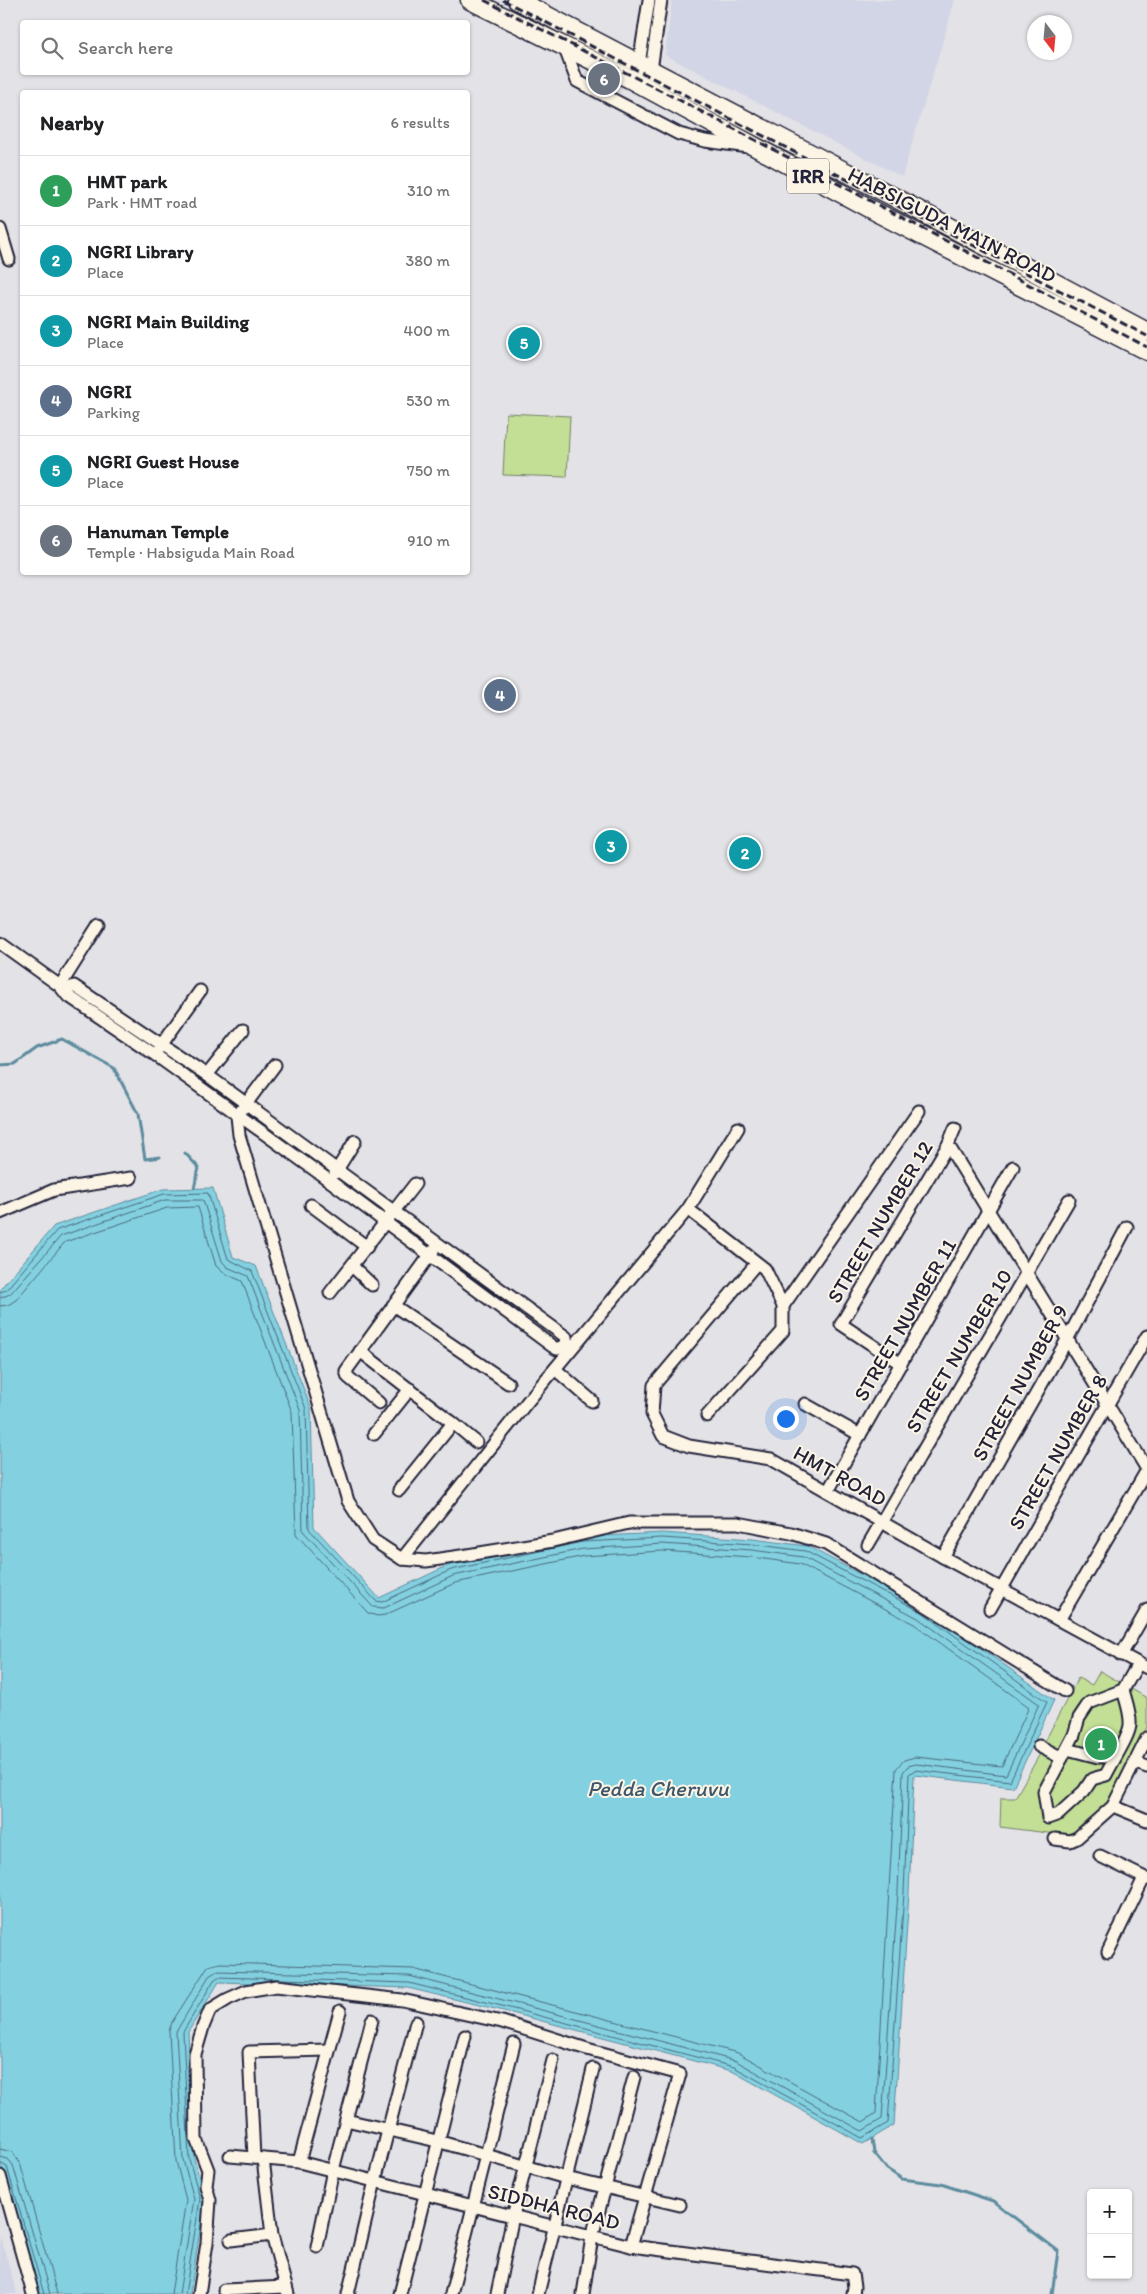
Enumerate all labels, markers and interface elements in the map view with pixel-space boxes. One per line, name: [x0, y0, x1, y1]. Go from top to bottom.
north arrow: [1027, 15, 1072, 60]
search box: [20, 20, 470, 75]
icon: search: [38, 34, 66, 62]
text: Search here: [78, 36, 173, 59]
pin: 6: [588, 60, 620, 98]
text: Nearby: [40, 110, 104, 135]
text: 6 results: [390, 113, 450, 132]
road number: IRR: [787, 158, 829, 194]
street label: HABSIGUDA MAIN ROAD: [844, 161, 1061, 288]
text: HMT park: [87, 170, 167, 193]
text: 1: [52, 181, 60, 200]
text: 310 m: [407, 181, 450, 200]
text: Park · HMT road: [87, 193, 197, 212]
text: NGRI Library: [87, 240, 193, 263]
text: 2: [52, 251, 60, 270]
text: 380 m: [406, 251, 450, 270]
text: Place: [87, 263, 124, 282]
text: NGRI Main Building: [87, 310, 249, 333]
text: 3: [52, 321, 60, 340]
text: 400 m: [404, 321, 450, 340]
pin: 5: [508, 324, 540, 362]
text: Place: [87, 333, 124, 352]
text: NGRI: [87, 380, 132, 403]
text: 4: [51, 391, 61, 410]
text: 530 m: [406, 391, 450, 410]
text: Parking: [87, 403, 140, 422]
text: NGRI Guest House: [87, 450, 239, 473]
text: 5: [52, 461, 60, 480]
text: 750 m: [407, 461, 450, 480]
text: Place: [87, 473, 124, 492]
text: Hanuman Temple: [87, 520, 229, 543]
text: 6: [52, 531, 60, 550]
text: 910 m: [407, 531, 450, 550]
text: Temple · Habsiguda Main Road: [87, 543, 295, 562]
pin: 4: [484, 676, 516, 714]
pin: 3: [595, 827, 627, 865]
pin: 2: [729, 834, 761, 872]
street label: STREET NUMBER 12: [821, 1136, 938, 1307]
street label: STREET NUMBER 11: [848, 1234, 961, 1405]
street label: STREET NUMBER 10: [900, 1264, 1017, 1437]
street label: STREET NUMBER 9: [966, 1300, 1073, 1465]
street label: STREET NUMBER 8: [1003, 1370, 1112, 1534]
your location: [773, 1406, 799, 1432]
street label: HMT ROAD: [789, 1440, 891, 1511]
pin: 1: [1085, 1725, 1117, 1763]
water label: Pedda Cheruvu: [587, 1775, 730, 1802]
street label: SIDDHA ROAD: [486, 2178, 623, 2235]
map controls: [1087, 2189, 1132, 2279]
button: +: [1087, 2189, 1132, 2234]
button: −: [1087, 2234, 1132, 2279]

